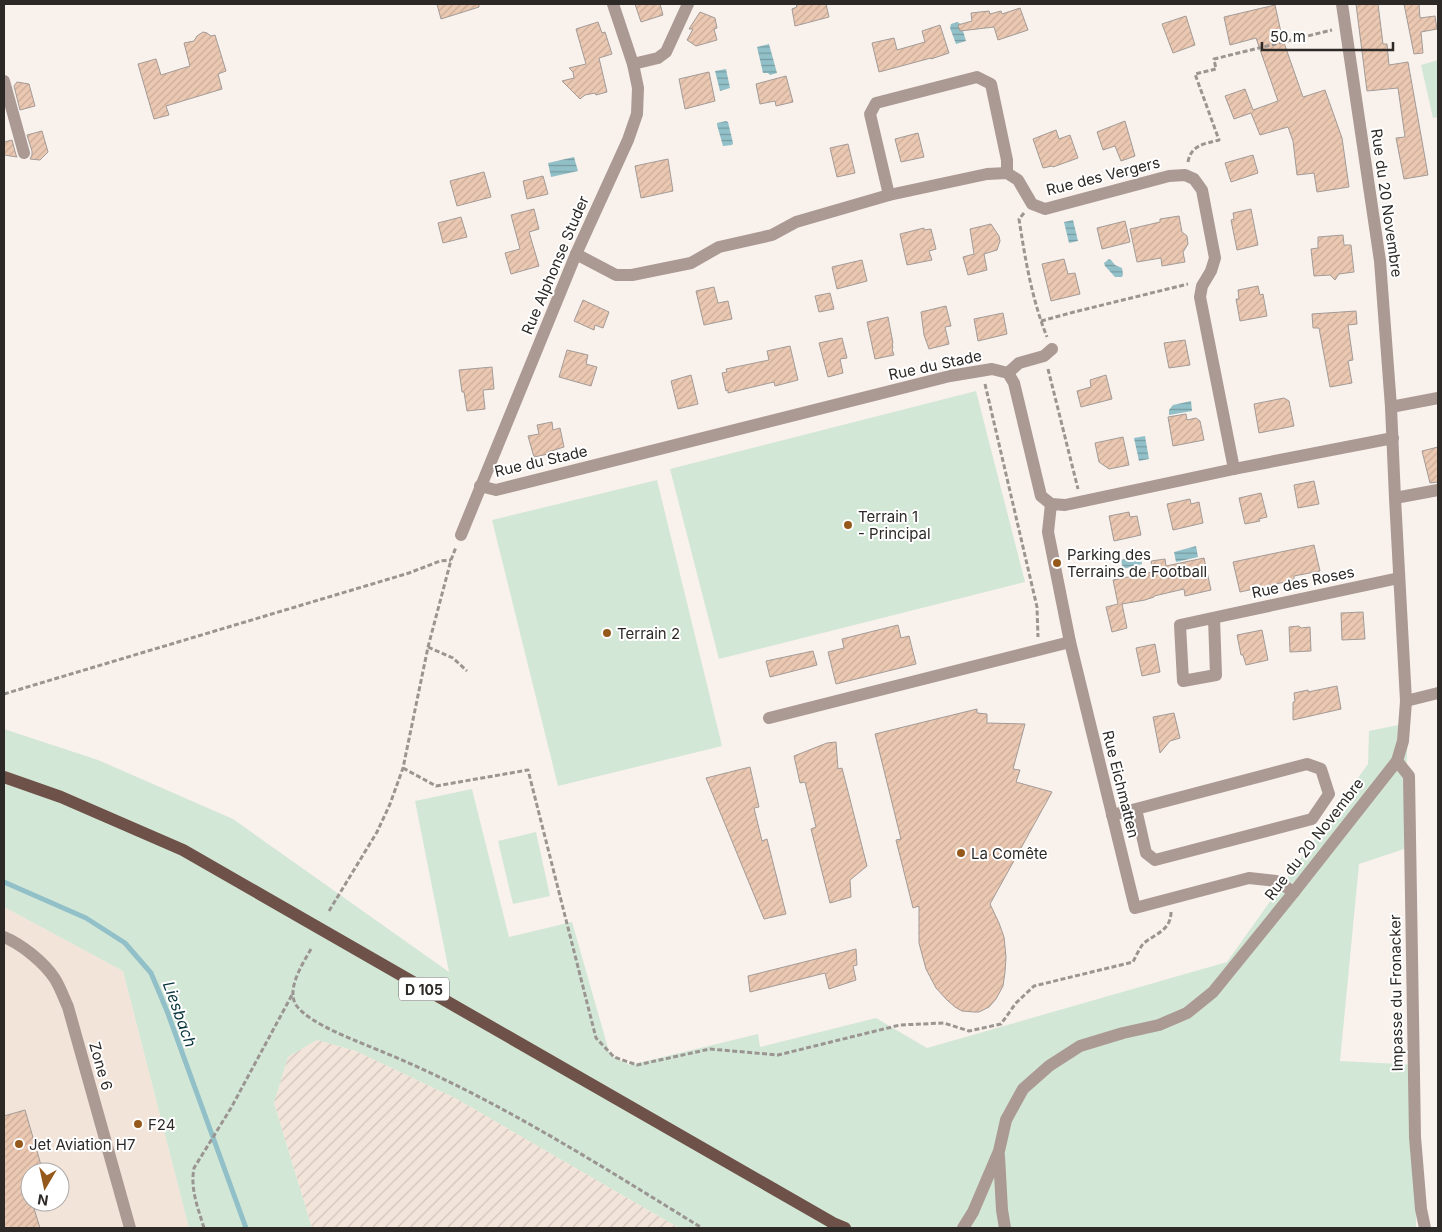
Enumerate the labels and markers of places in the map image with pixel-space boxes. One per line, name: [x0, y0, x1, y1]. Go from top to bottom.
place label: Terrain 1 - Principal: [858, 507, 931, 543]
marker: Terrain 1 - Principal: [842, 519, 854, 531]
place label: Parking des Terrains de Football: [1067, 545, 1207, 581]
marker: Parking des Terrains de Football: [1051, 557, 1063, 569]
place label: Terrain 2: [617, 624, 680, 643]
marker: Terrain 2: [601, 627, 613, 639]
place label: La Comête: [971, 844, 1047, 863]
marker: La Comête: [955, 847, 967, 859]
place label: F24: [148, 1115, 175, 1134]
marker: F24: [132, 1118, 144, 1130]
place label: Jet Aviation H7: [29, 1135, 136, 1154]
marker: Jet Aviation H7: [13, 1138, 25, 1150]

